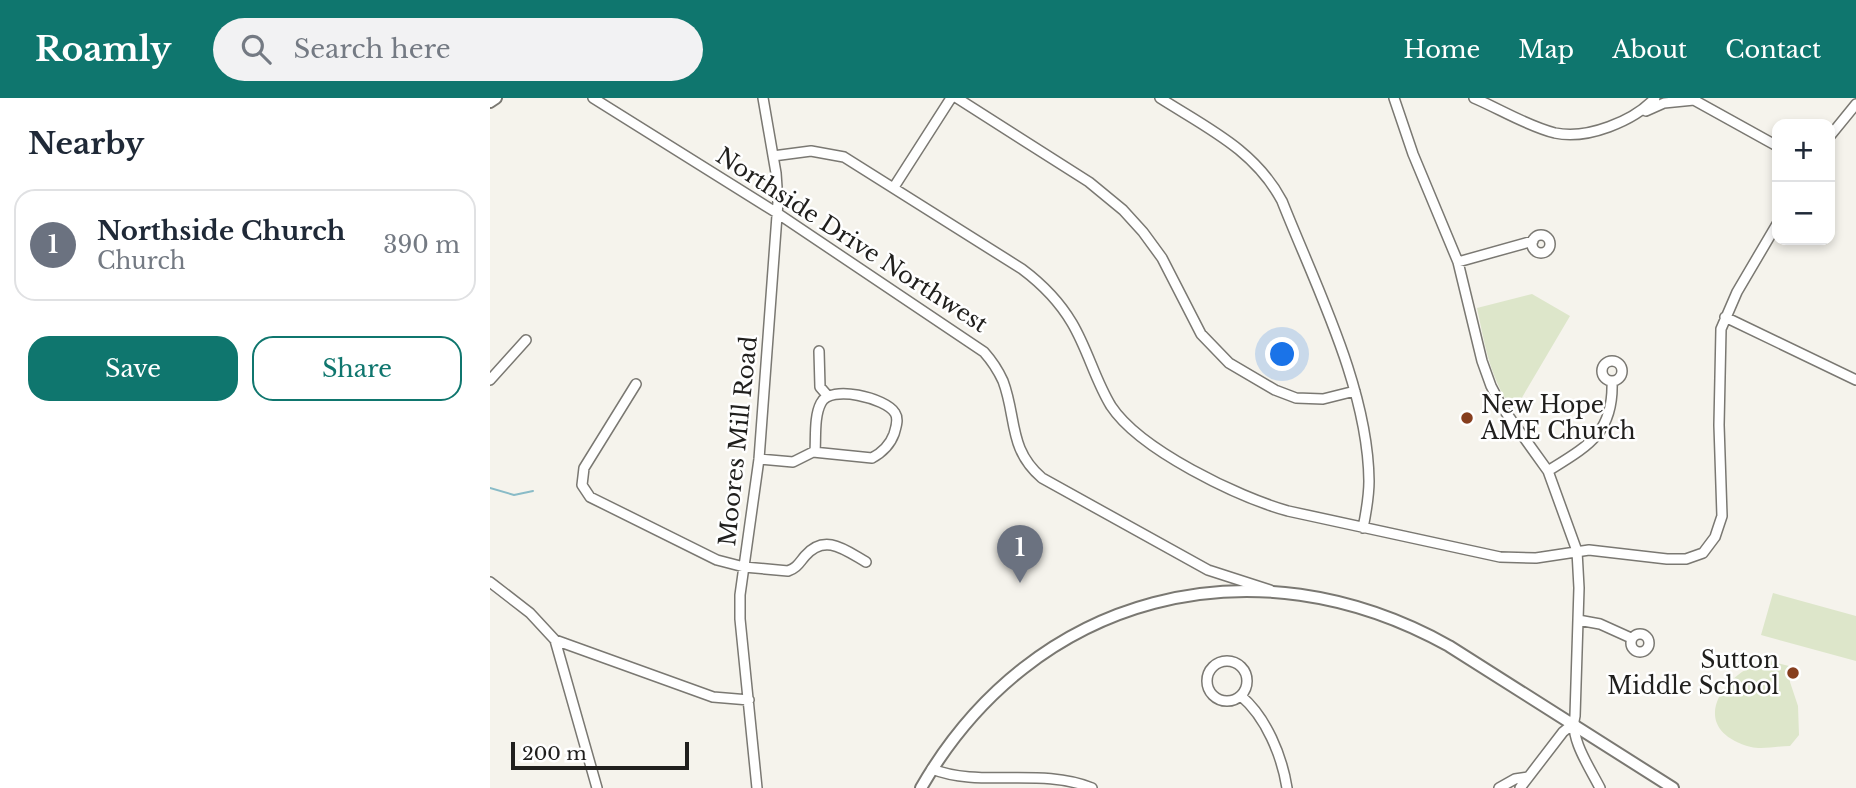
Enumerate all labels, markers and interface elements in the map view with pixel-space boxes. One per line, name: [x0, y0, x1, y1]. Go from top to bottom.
search box: [213, 18, 703, 81]
text: Roamly: [35, 29, 171, 70]
icon: search: [237, 30, 275, 68]
text: Search here: [293, 33, 451, 65]
text: Home: [1404, 35, 1480, 64]
text: Map: [1518, 35, 1574, 64]
text: About: [1612, 35, 1687, 64]
text: Contact: [1725, 35, 1821, 64]
map controls: [1772, 119, 1835, 245]
button: +: [1772, 119, 1835, 182]
text: Nearby: [28, 125, 144, 162]
street label: Northside Drive Northwest: [711, 142, 993, 339]
button: −: [1772, 182, 1835, 245]
text: Northside Church: [97, 215, 345, 247]
text: 1: [48, 231, 58, 259]
text: 390 m: [383, 231, 460, 259]
text: Church: [97, 247, 186, 275]
street label: Moores Mill Road: [713, 335, 763, 547]
button: Save: [28, 336, 238, 401]
button: Share: [252, 336, 462, 401]
your location: [1265, 337, 1299, 371]
place label: New Hope AME Church: [1480, 391, 1636, 445]
marker: New Hope AME Church: [1459, 410, 1475, 426]
pin: 1: [997, 525, 1043, 583]
place label: Sutton Middle School: [1607, 646, 1779, 700]
marker: Sutton Middle School: [1785, 665, 1801, 681]
scale bar: [511, 739, 690, 771]
text: 200 m: [522, 742, 587, 765]

